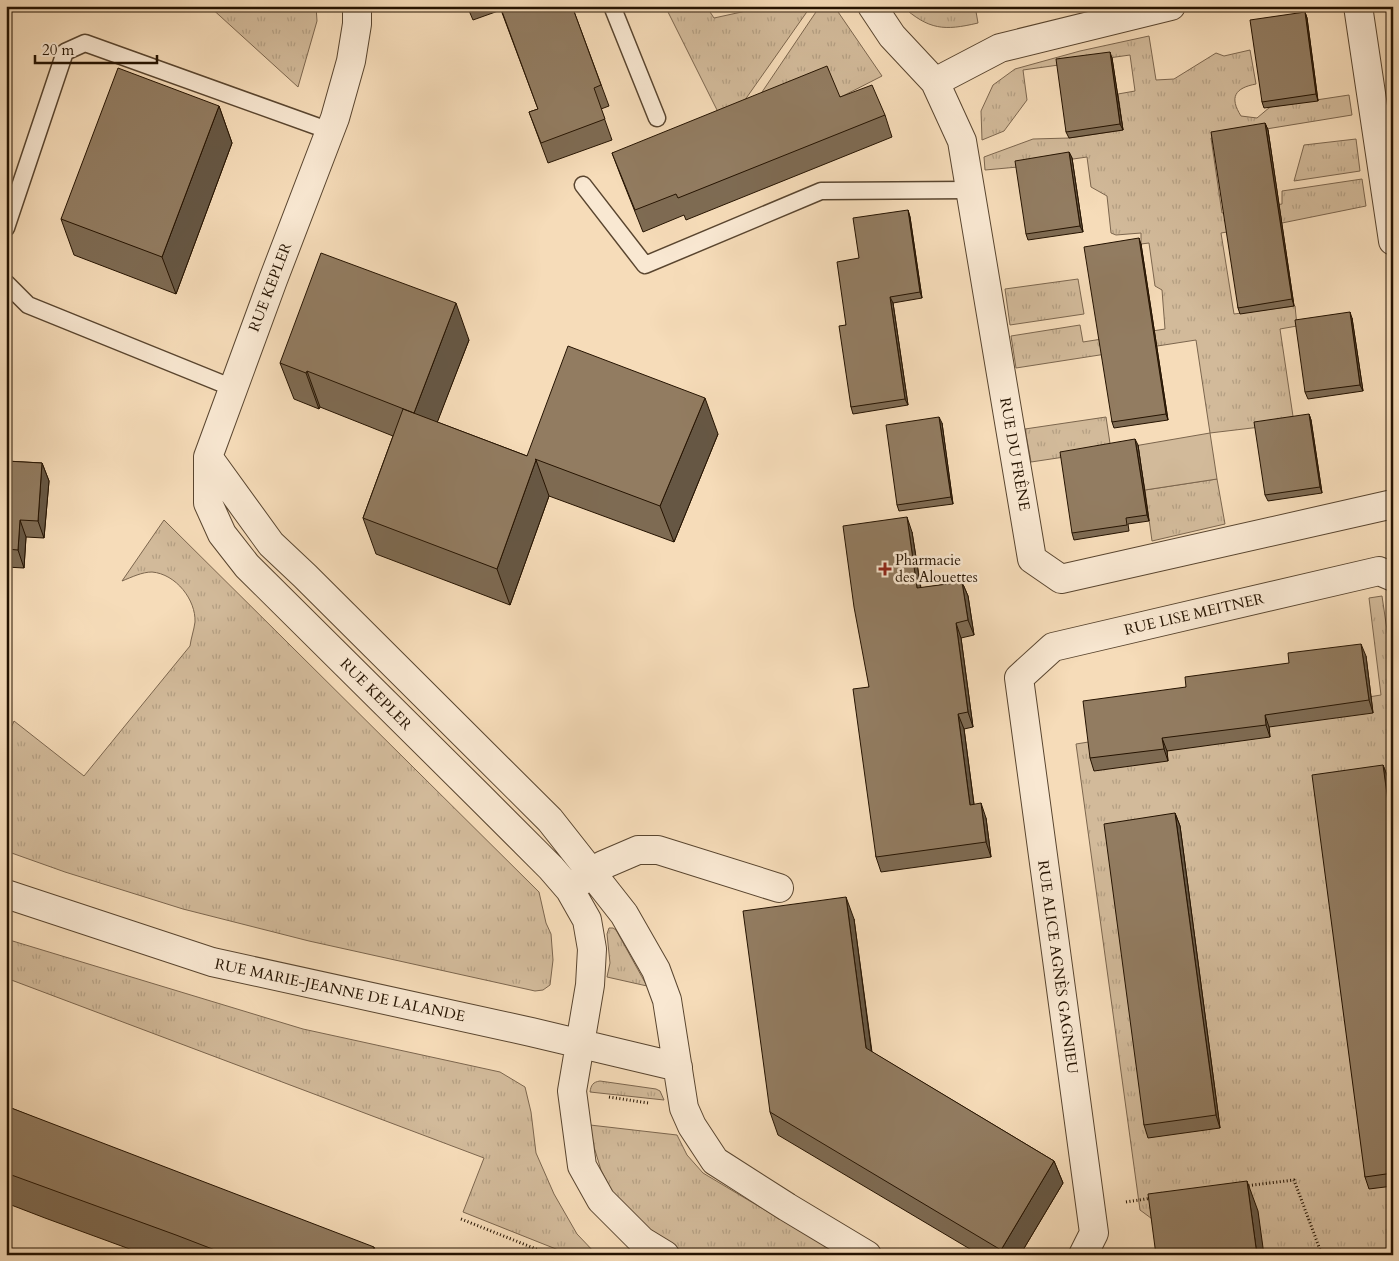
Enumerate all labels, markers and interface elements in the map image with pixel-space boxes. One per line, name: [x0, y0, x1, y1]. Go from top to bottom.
scale bar: [35, 32, 158, 64]
text: 20 m: [42, 40, 74, 60]
street label: RUE KEPLER: [244, 239, 296, 334]
street label: RUE DU FRÊNE: [995, 396, 1036, 512]
place label: Pharmacie des Alouettes: [895, 550, 978, 587]
marker: Pharmacie des Alouettes: [879, 563, 891, 575]
street label: RUE LISE MEITNER: [1122, 588, 1266, 640]
street label: RUE KEPLER: [336, 654, 417, 735]
street label: RUE ALICE AGNÈS GAGNIEU: [1033, 859, 1083, 1076]
street label: RUE MARIE-JEANNE DE LALANDE: [213, 954, 467, 1026]

